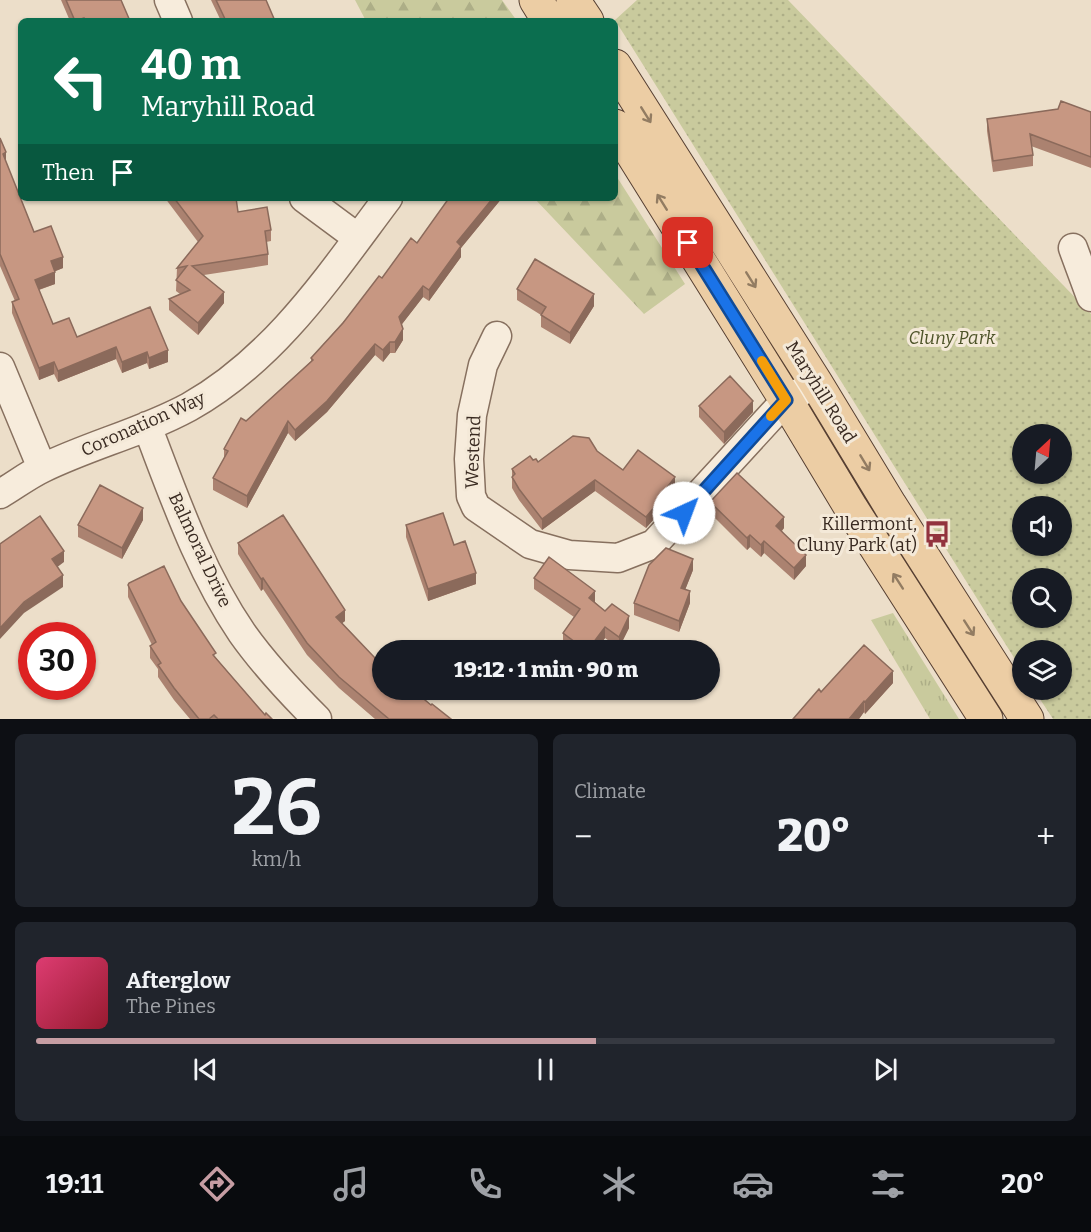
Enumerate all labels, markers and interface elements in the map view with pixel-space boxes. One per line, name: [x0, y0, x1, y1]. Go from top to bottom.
text: 40 m: [141, 40, 241, 90]
icon: left: [42, 42, 120, 120]
text: Maryhill Road: [141, 91, 315, 123]
one-way arrow: [641, 106, 653, 123]
icon: arrive: [106, 156, 139, 189]
text: Then: [42, 159, 94, 186]
one-way arrow: [656, 194, 668, 211]
pin: [662, 217, 713, 268]
icon: arrive: [671, 226, 704, 259]
one-way arrow: [745, 271, 757, 288]
park label: Cluny Park: [908, 327, 996, 349]
street label: Maryhill Road: [781, 337, 861, 447]
street label: Coronation Way: [78, 387, 209, 461]
street label: Westend: [461, 414, 485, 489]
north arrow: [1012, 424, 1072, 484]
map controls: [1012, 424, 1072, 700]
one-way arrow: [859, 454, 871, 471]
position arrow: [652, 481, 716, 545]
street label: Balmoral Drive: [164, 489, 236, 611]
button: sound: [1012, 496, 1072, 556]
place label: Killermont, Cluny Park (at): [797, 513, 917, 556]
bus stop icon: Killermont, Cluny Park (at): [922, 519, 952, 549]
button: search: [1012, 568, 1072, 628]
one-way arrow: [891, 573, 904, 590]
one-way arrow: [963, 619, 975, 636]
speed limit sign: 30: [18, 622, 96, 700]
button: layers: [1012, 640, 1072, 700]
text: 19:12 · 1 min · 90 m: [454, 656, 638, 683]
text: 26: [231, 761, 322, 855]
text: Climate: [574, 779, 646, 803]
text: 20°: [777, 809, 851, 863]
text: −: [574, 817, 592, 857]
text: +: [1036, 817, 1055, 857]
text: km/h: [252, 847, 301, 871]
text: Afterglow: [126, 967, 230, 994]
text: The Pines: [126, 994, 216, 1018]
icon: previous: [189, 1053, 222, 1086]
icon: pause: [529, 1053, 562, 1086]
icon: next: [869, 1053, 902, 1086]
icon: directions: [196, 1163, 238, 1205]
icon: music: [330, 1163, 372, 1205]
icon: phone: [464, 1163, 506, 1205]
icon: climate: [598, 1163, 640, 1205]
icon: car: [732, 1163, 774, 1205]
icon: filters: [867, 1163, 909, 1205]
text: 19:11: [46, 1168, 103, 1200]
text: 20°: [1001, 1168, 1045, 1200]

